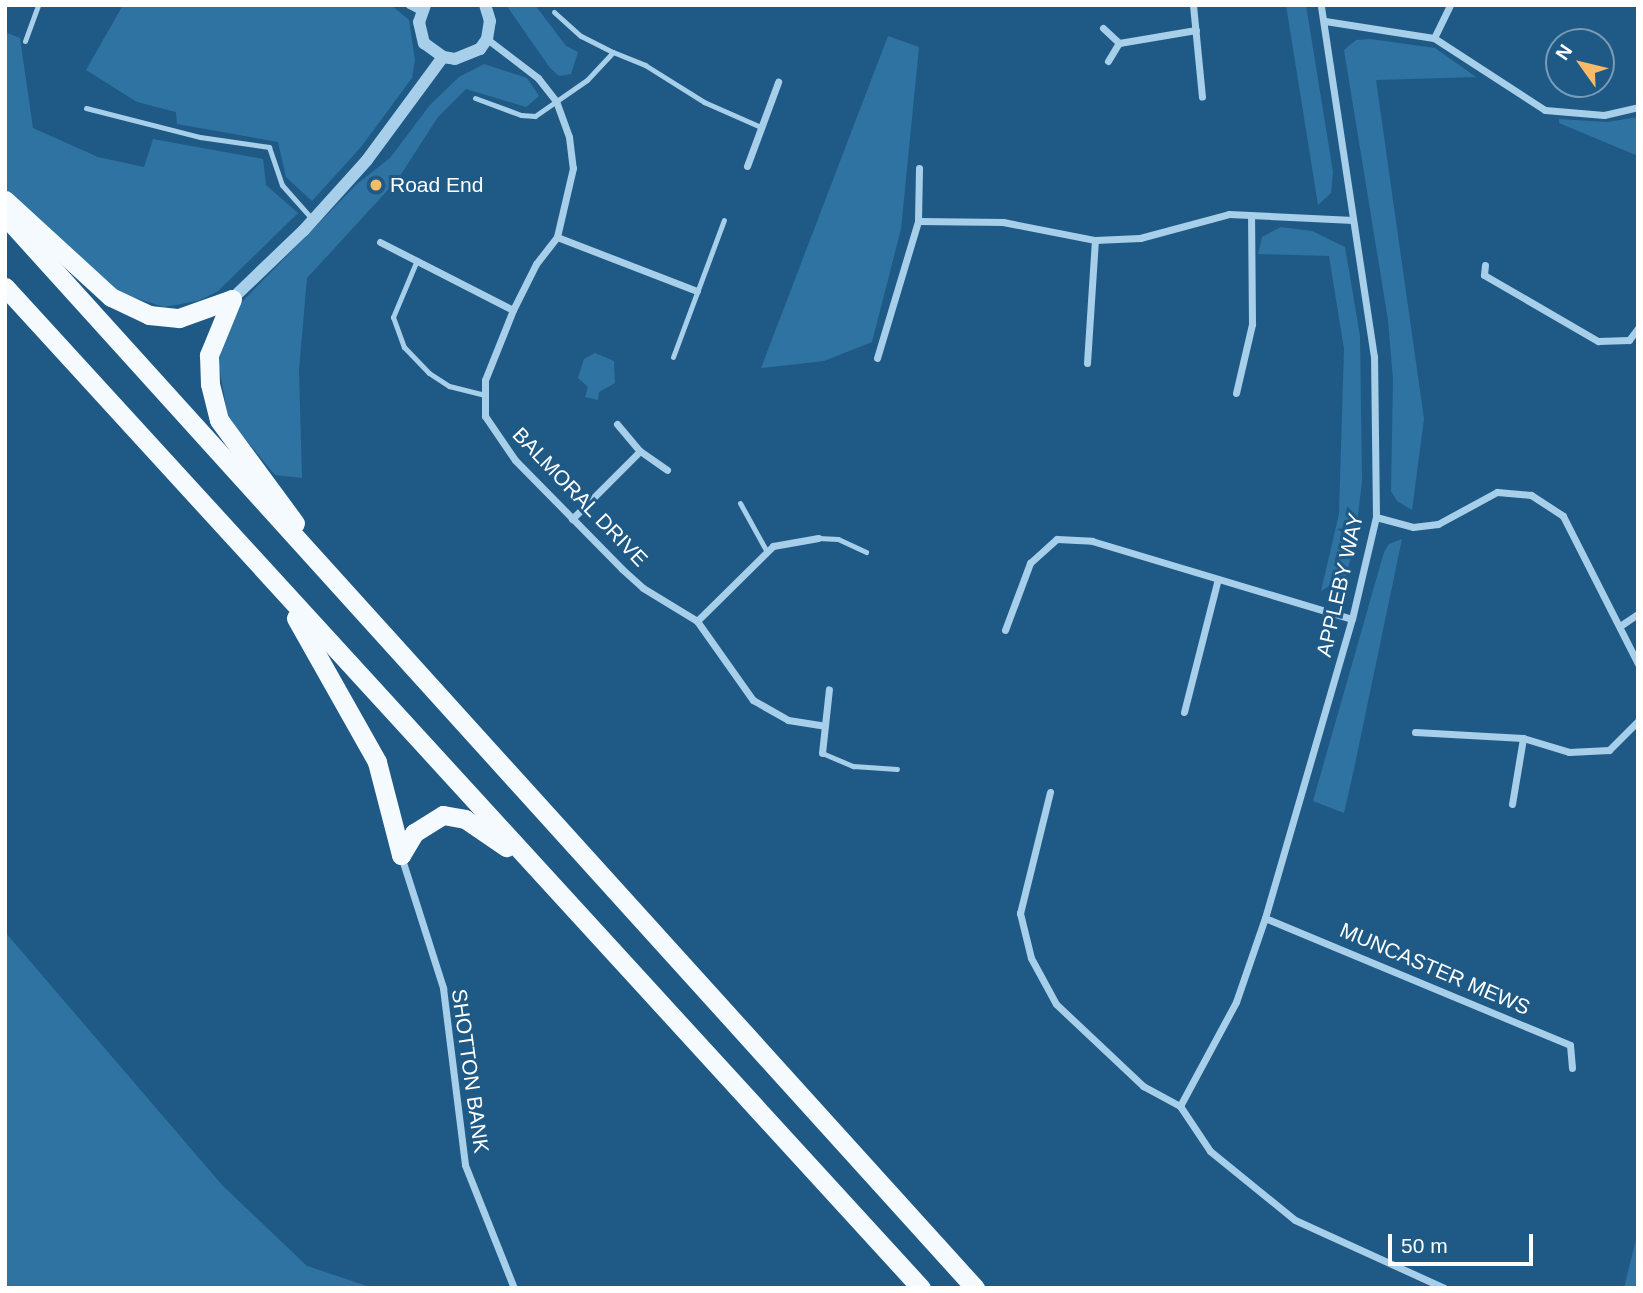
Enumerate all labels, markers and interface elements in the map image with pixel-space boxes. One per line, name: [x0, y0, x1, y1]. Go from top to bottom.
north arrow: [1545, 28, 1615, 98]
text: N: [1551, 41, 1576, 64]
place label: Road End: [390, 172, 483, 198]
marker: Road End: [368, 177, 384, 193]
street label: BALMORAL DRIVE: [507, 422, 653, 572]
street label: APPLEBY WAY: [1311, 511, 1369, 659]
street label: MUNCASTER MEWS: [1336, 918, 1534, 1020]
street label: SHOTTON BANK: [446, 987, 494, 1155]
scale bar: [1391, 1220, 1536, 1264]
text: 50 m: [1401, 1234, 1448, 1257]

